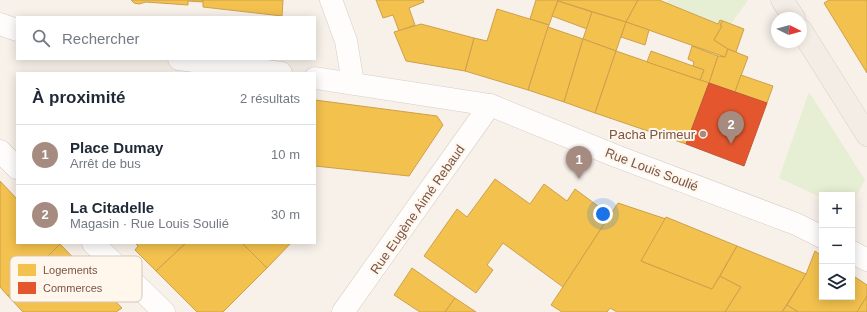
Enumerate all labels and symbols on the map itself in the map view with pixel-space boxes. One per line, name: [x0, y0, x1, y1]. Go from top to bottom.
north arrow: [771, 12, 807, 48]
pin: 2: [718, 111, 744, 144]
place label: Pacha Primeur: [609, 127, 696, 142]
marker: Pacha Primeur: [698, 129, 708, 139]
street label: Rue Eugène Aimé Rebaud: [367, 142, 468, 277]
street label: Rue Louis Soulié: [603, 145, 700, 194]
pin: 1: [566, 146, 592, 179]
your location: [593, 204, 613, 224]
legend: [10, 256, 142, 302]
text: Logements: [43, 264, 98, 276]
text: Commerces: [43, 282, 103, 294]

